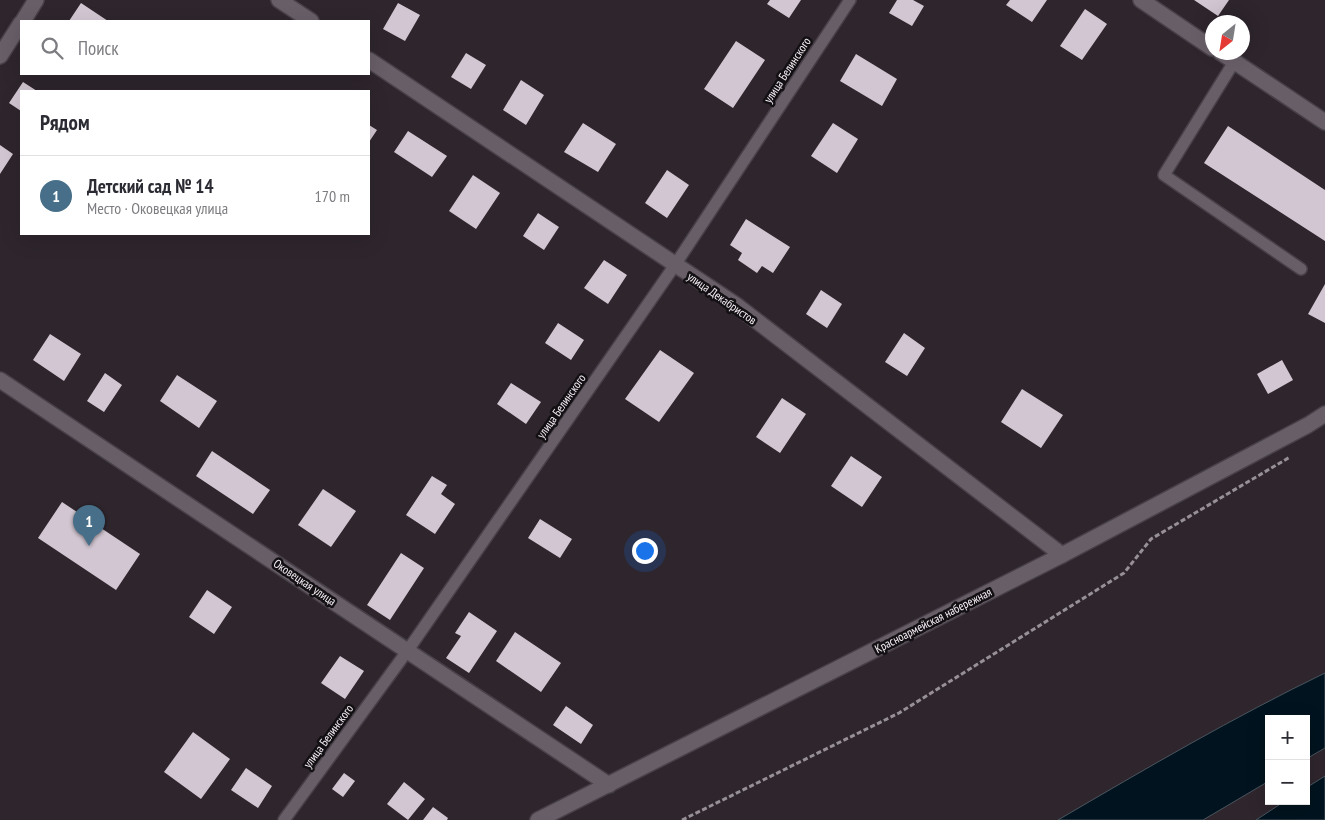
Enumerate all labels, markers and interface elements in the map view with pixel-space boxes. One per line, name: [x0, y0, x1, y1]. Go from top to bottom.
north arrow: [1205, 15, 1250, 60]
search box: [20, 20, 370, 75]
icon: search: [38, 34, 66, 62]
street label: улица Белинского: [760, 34, 814, 106]
text: Поиск: [78, 36, 119, 60]
text: Рядом: [40, 109, 90, 136]
text: Детский сад № 14: [87, 174, 213, 198]
text: 1: [52, 186, 60, 206]
text: 170 m: [315, 186, 350, 206]
text: Место · Оковецкая улица: [87, 198, 228, 218]
street label: улица Декабристов: [684, 269, 760, 328]
street label: улица Белинского: [533, 371, 589, 441]
pin: 1: [73, 505, 105, 546]
your location: [632, 538, 658, 564]
street label: Оковецкая улица: [271, 555, 339, 609]
street label: Красноармейская набережная: [872, 584, 994, 656]
street label: улица Белинского: [300, 701, 356, 771]
map controls: [1265, 715, 1310, 805]
button: +: [1265, 715, 1310, 760]
button: −: [1265, 760, 1310, 805]

